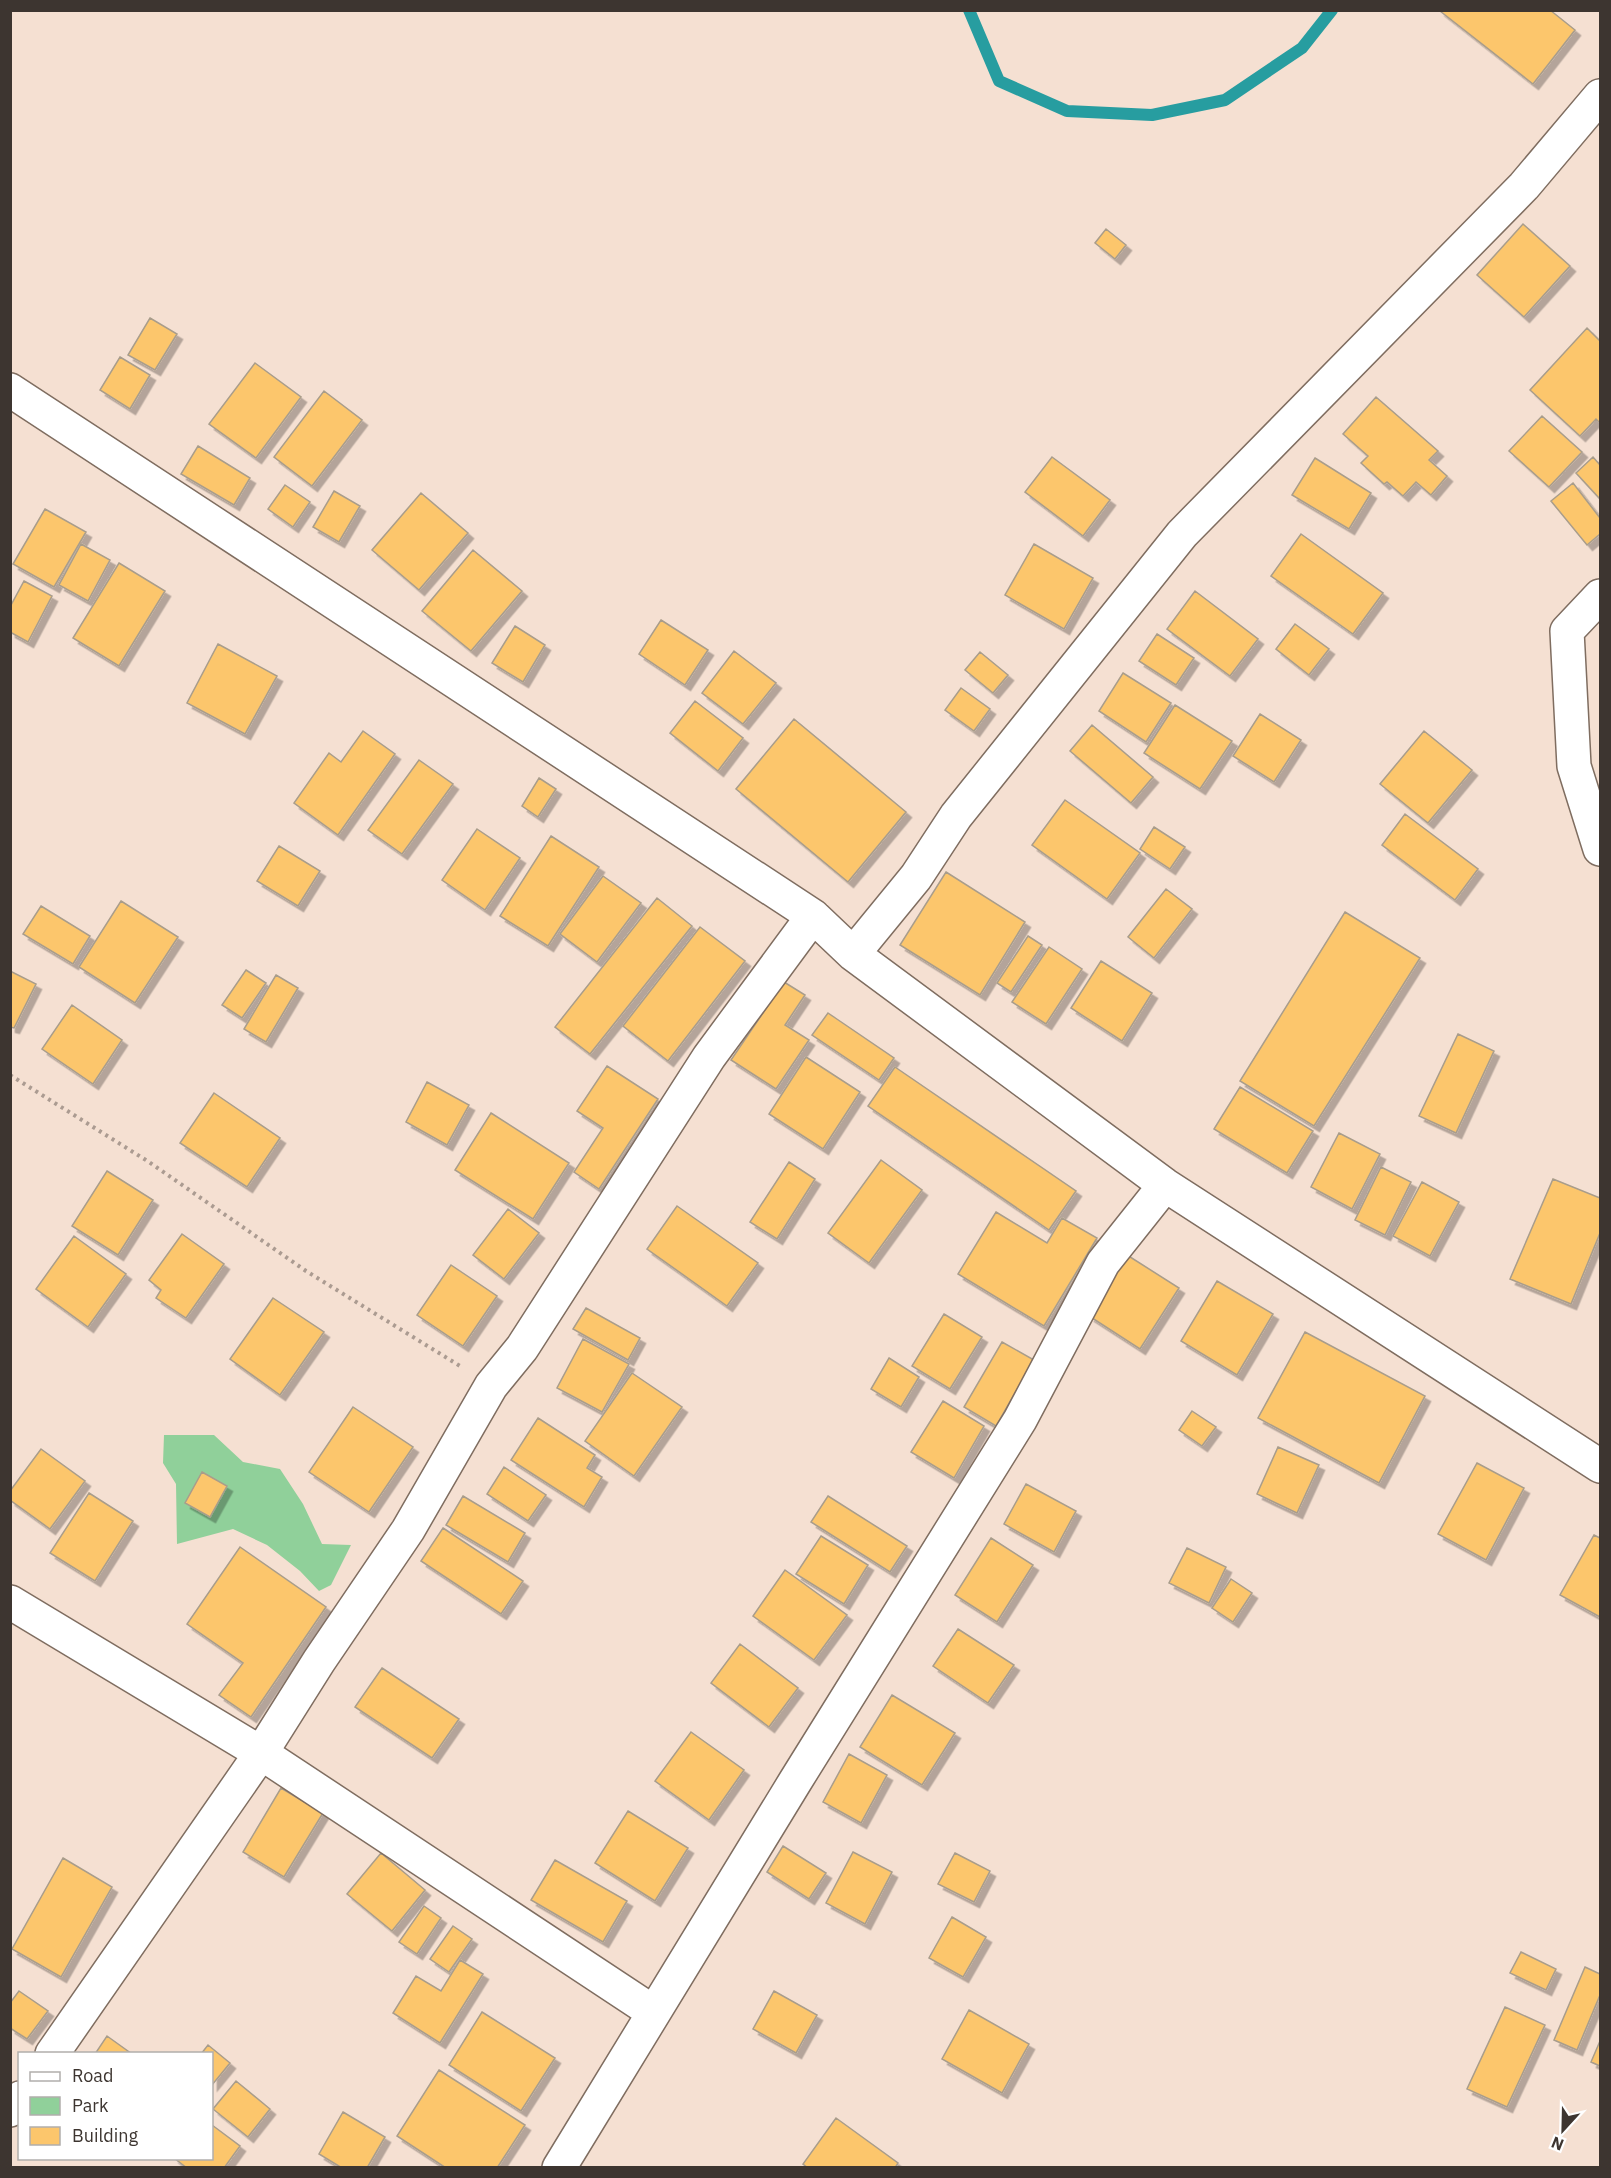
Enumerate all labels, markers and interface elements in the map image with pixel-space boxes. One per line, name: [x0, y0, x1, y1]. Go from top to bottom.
legend: [18, 2052, 213, 2160]
text: Road: [72, 2064, 113, 2087]
text: Park: [72, 2094, 109, 2117]
north arrow: [1533, 2100, 1593, 2160]
text: Building: [72, 2124, 139, 2147]
text: N: [1548, 2132, 1567, 2155]

